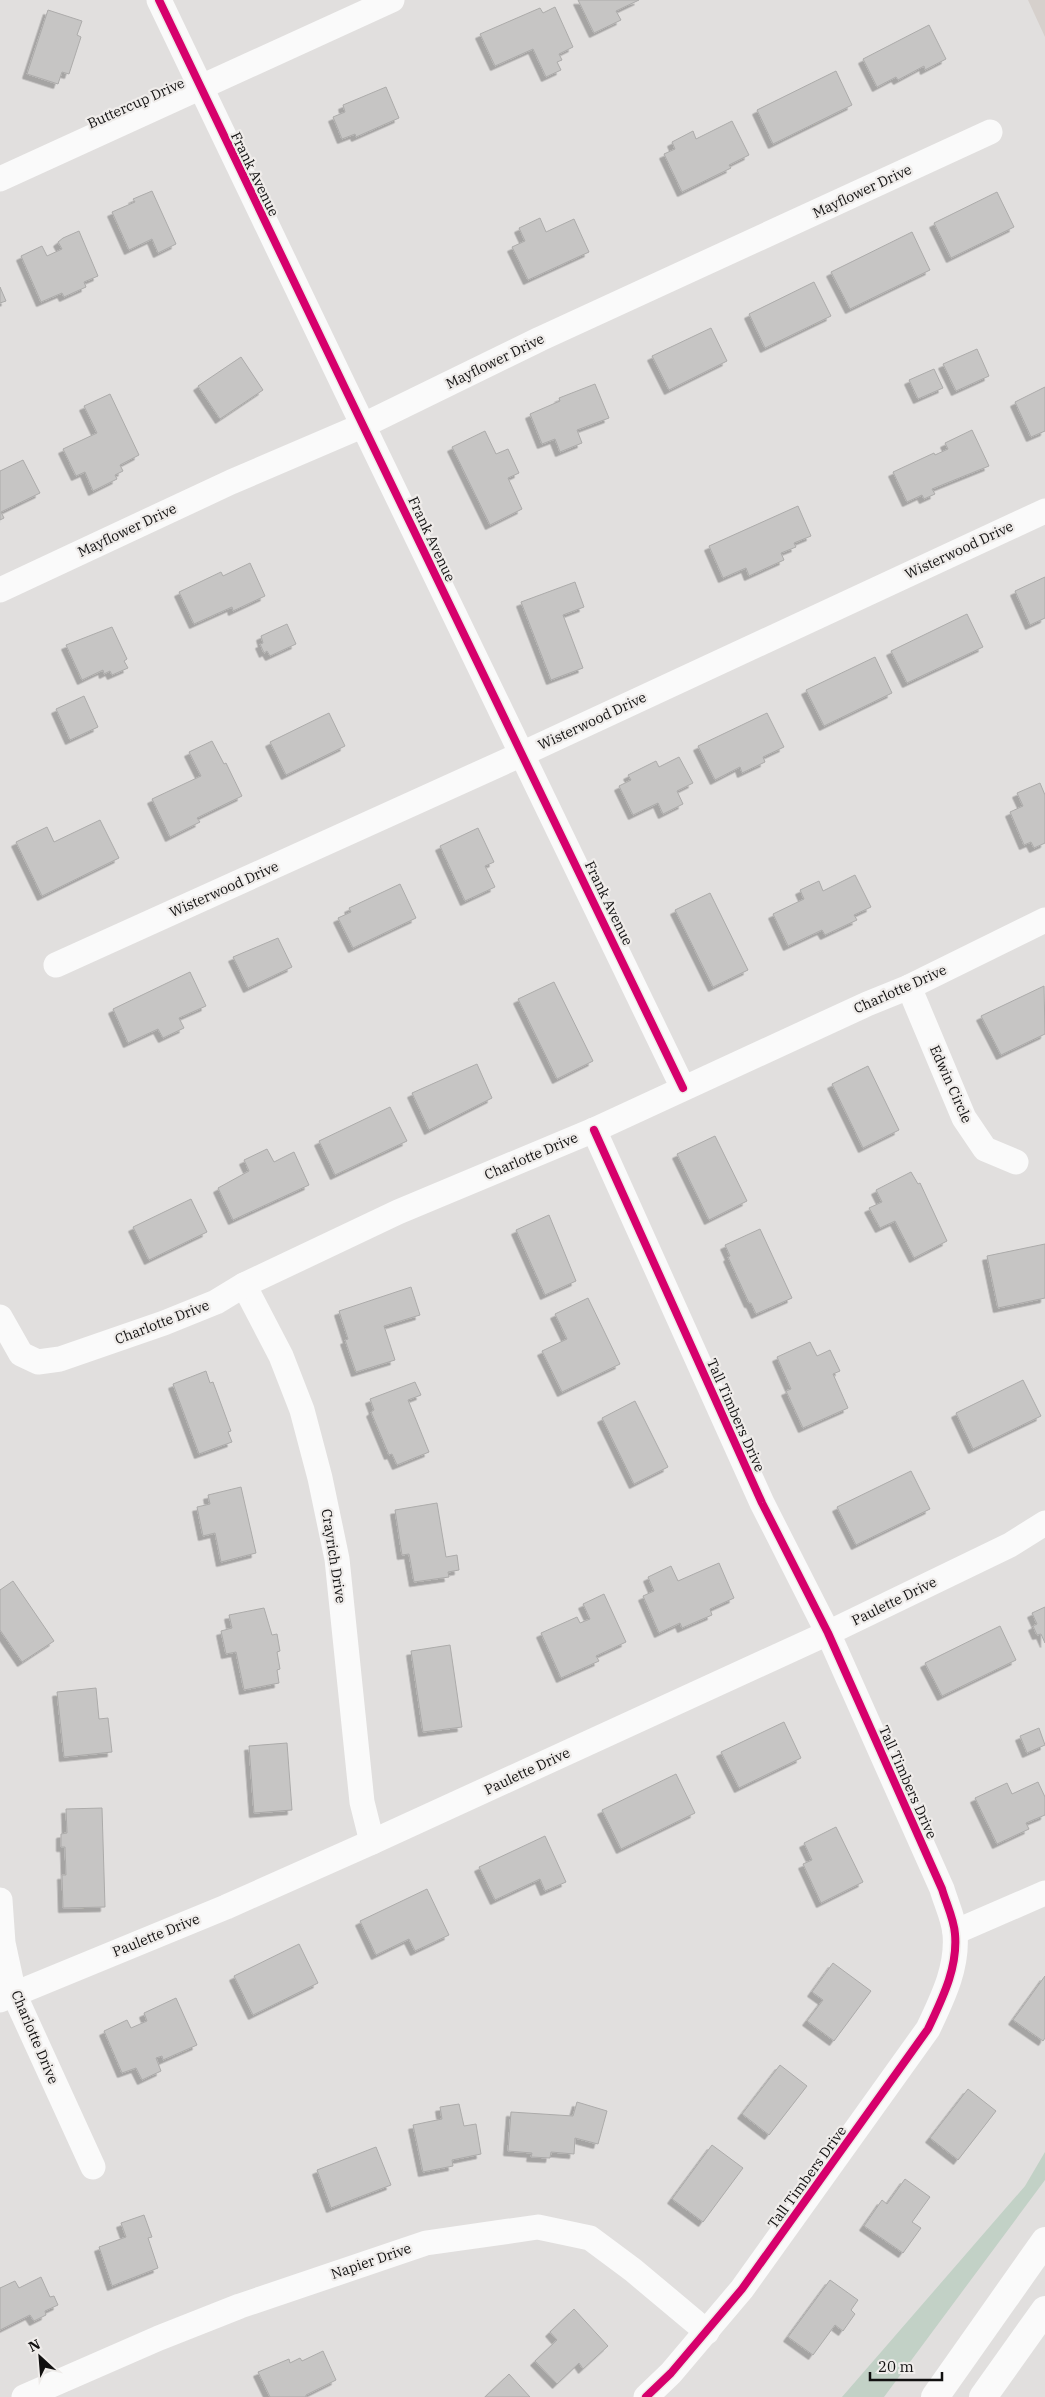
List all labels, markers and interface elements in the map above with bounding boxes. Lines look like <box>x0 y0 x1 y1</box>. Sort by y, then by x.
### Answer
street label: Buttercup Drive <box>85 74 187 132</box>
street label: Frank Avenue <box>227 129 283 219</box>
street label: Mayflower Drive <box>810 160 914 222</box>
street label: Mayflower Drive <box>443 329 547 393</box>
street label: Frank Avenue <box>404 494 460 584</box>
street label: Mayflower Drive <box>75 499 179 561</box>
street label: Wisterwood Drive <box>902 517 1016 583</box>
street label: Wisterwood Drive <box>535 688 649 754</box>
street label: Wisterwood Drive <box>167 857 281 921</box>
street label: Frank Avenue <box>581 858 637 948</box>
street label: Charlotte Drive <box>851 961 949 1017</box>
street label: Edwin Circle <box>926 1042 976 1126</box>
street label: Charlotte Drive <box>482 1128 580 1184</box>
street label: Charlotte Drive <box>112 1296 212 1348</box>
street label: Tall Timbers Drive <box>703 1355 769 1475</box>
street label: Crayrich Drive <box>318 1508 350 1604</box>
street label: Paulette Drive <box>849 1573 939 1629</box>
street label: Tall Timbers Drive <box>875 1722 941 1842</box>
street label: Paulette Drive <box>481 1743 573 1799</box>
street label: Paulette Drive <box>110 1909 202 1961</box>
street label: Charlotte Drive <box>7 1988 63 2086</box>
street label: Tall Timbers Drive <box>764 2122 850 2232</box>
street label: Napier Drive <box>328 2239 414 2283</box>
north arrow <box>15 2332 65 2382</box>
text: N <box>25 2335 43 2356</box>
scale bar <box>870 2350 942 2382</box>
text: 20 m <box>878 2357 914 2376</box>

